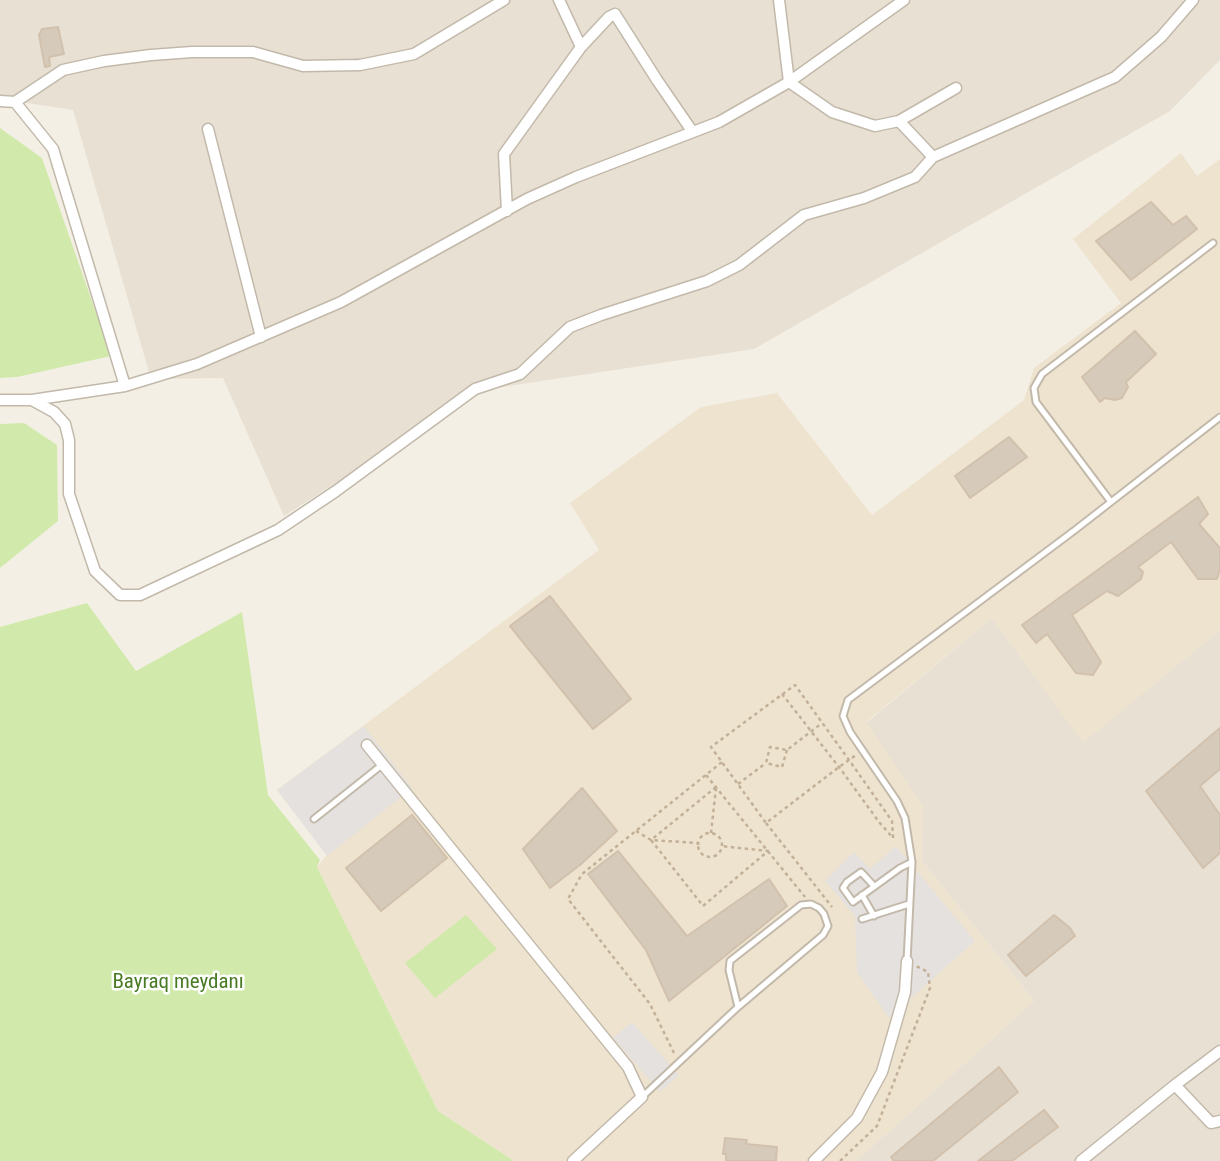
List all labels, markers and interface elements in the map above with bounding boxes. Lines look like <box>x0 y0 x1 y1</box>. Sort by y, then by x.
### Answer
park label: Bayraq meydanı <box>112 970 244 996</box>

